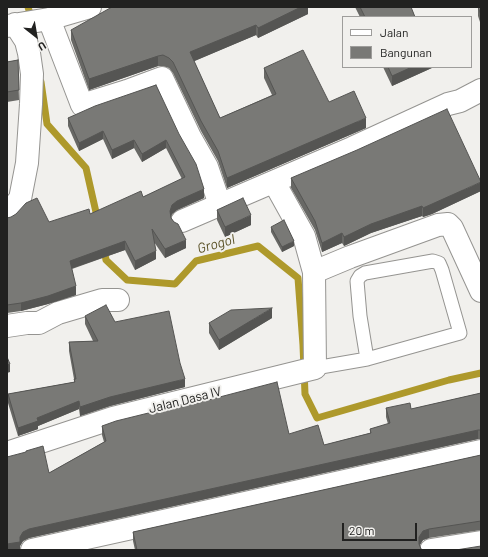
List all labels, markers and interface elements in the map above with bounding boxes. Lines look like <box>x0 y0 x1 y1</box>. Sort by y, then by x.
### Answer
north arrow <box>16 16 56 56</box>
legend <box>342 16 472 68</box>
text: Jalan <box>380 25 408 39</box>
text: U <box>36 39 49 54</box>
text: Bangunan <box>380 45 432 59</box>
water label: Grogol <box>195 231 237 257</box>
street label: Jalan Dasa IV <box>147 383 223 417</box>
scale bar <box>344 515 419 541</box>
text: 20 m <box>349 523 375 537</box>

